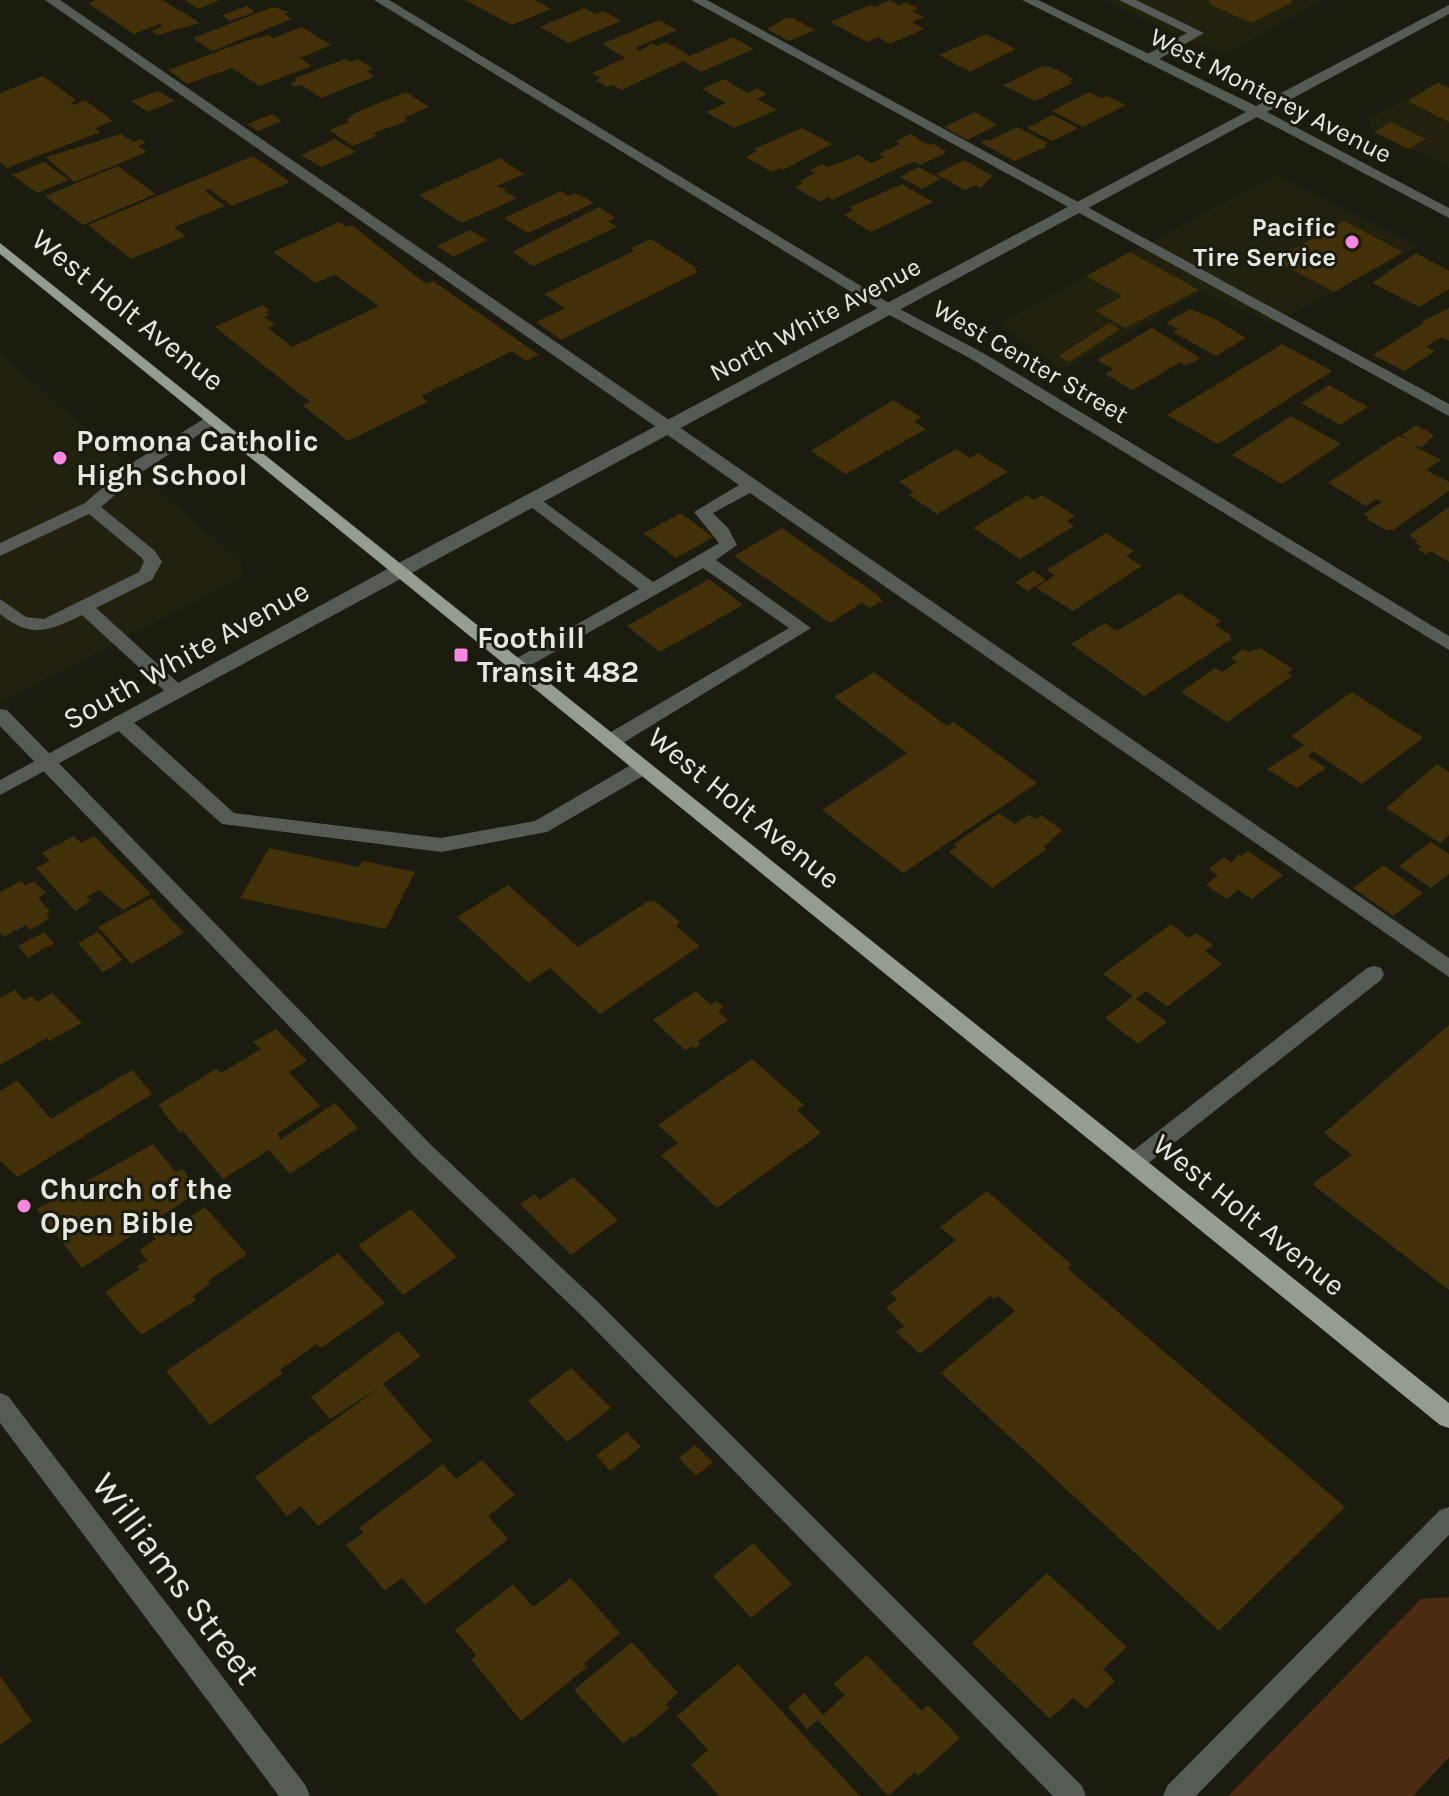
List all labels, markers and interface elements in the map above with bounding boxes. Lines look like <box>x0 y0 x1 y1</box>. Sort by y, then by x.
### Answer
street label: West Monterey Avenue <box>1145 21 1397 170</box>
place label: Pacific Tire Service <box>1193 212 1336 273</box>
street label: West Holt Avenue <box>24 221 232 399</box>
marker: Pacific Tire Service <box>1343 233 1361 251</box>
street label: North White Avenue <box>704 251 926 388</box>
street label: West Center Street <box>928 293 1134 430</box>
place label: Pomona Catholic High School <box>76 423 319 493</box>
marker: Pomona Catholic High School <box>51 449 69 467</box>
street label: South White Avenue <box>57 572 315 738</box>
place label: Foothill Transit 482 <box>477 620 639 690</box>
marker: Foothill Transit 482 <box>452 646 470 664</box>
street label: West Holt Avenue <box>640 719 848 897</box>
street label: West Holt Avenue <box>1145 1126 1353 1304</box>
place label: Church of the Open Bible <box>40 1171 232 1241</box>
marker: Church of the Open Bible <box>15 1197 33 1215</box>
street label: Williams Street <box>83 1465 269 1693</box>

